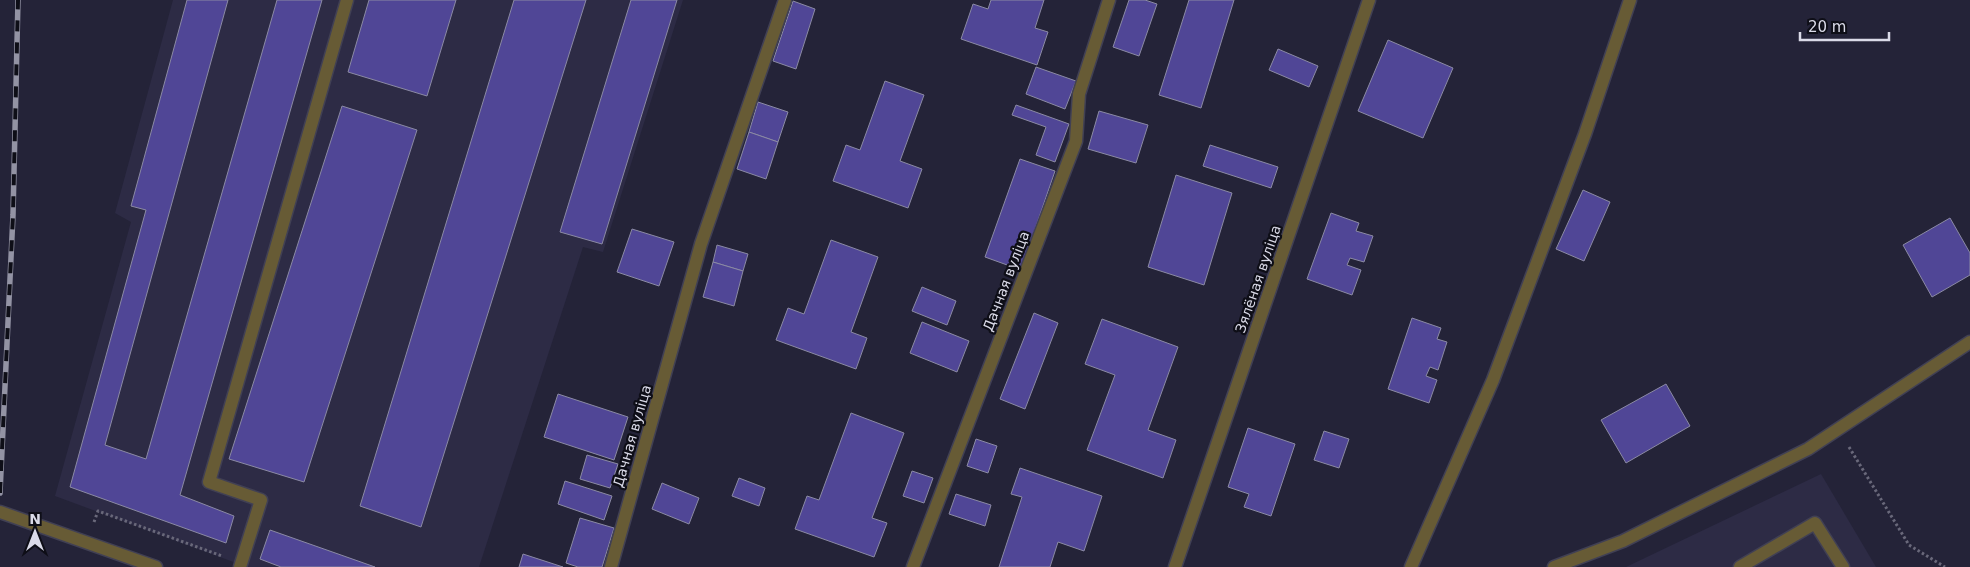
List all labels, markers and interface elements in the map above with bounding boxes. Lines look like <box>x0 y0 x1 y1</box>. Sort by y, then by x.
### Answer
scale bar <box>1800 10 1889 42</box>
text: 20 m <box>1808 18 1846 36</box>
street label: Зялёная вуліца <box>1232 223 1284 335</box>
street label: Дачная вуліца <box>980 229 1032 333</box>
street label: Дачная вуліца <box>610 383 654 489</box>
north arrow <box>10 507 60 557</box>
text: N <box>29 511 41 527</box>

